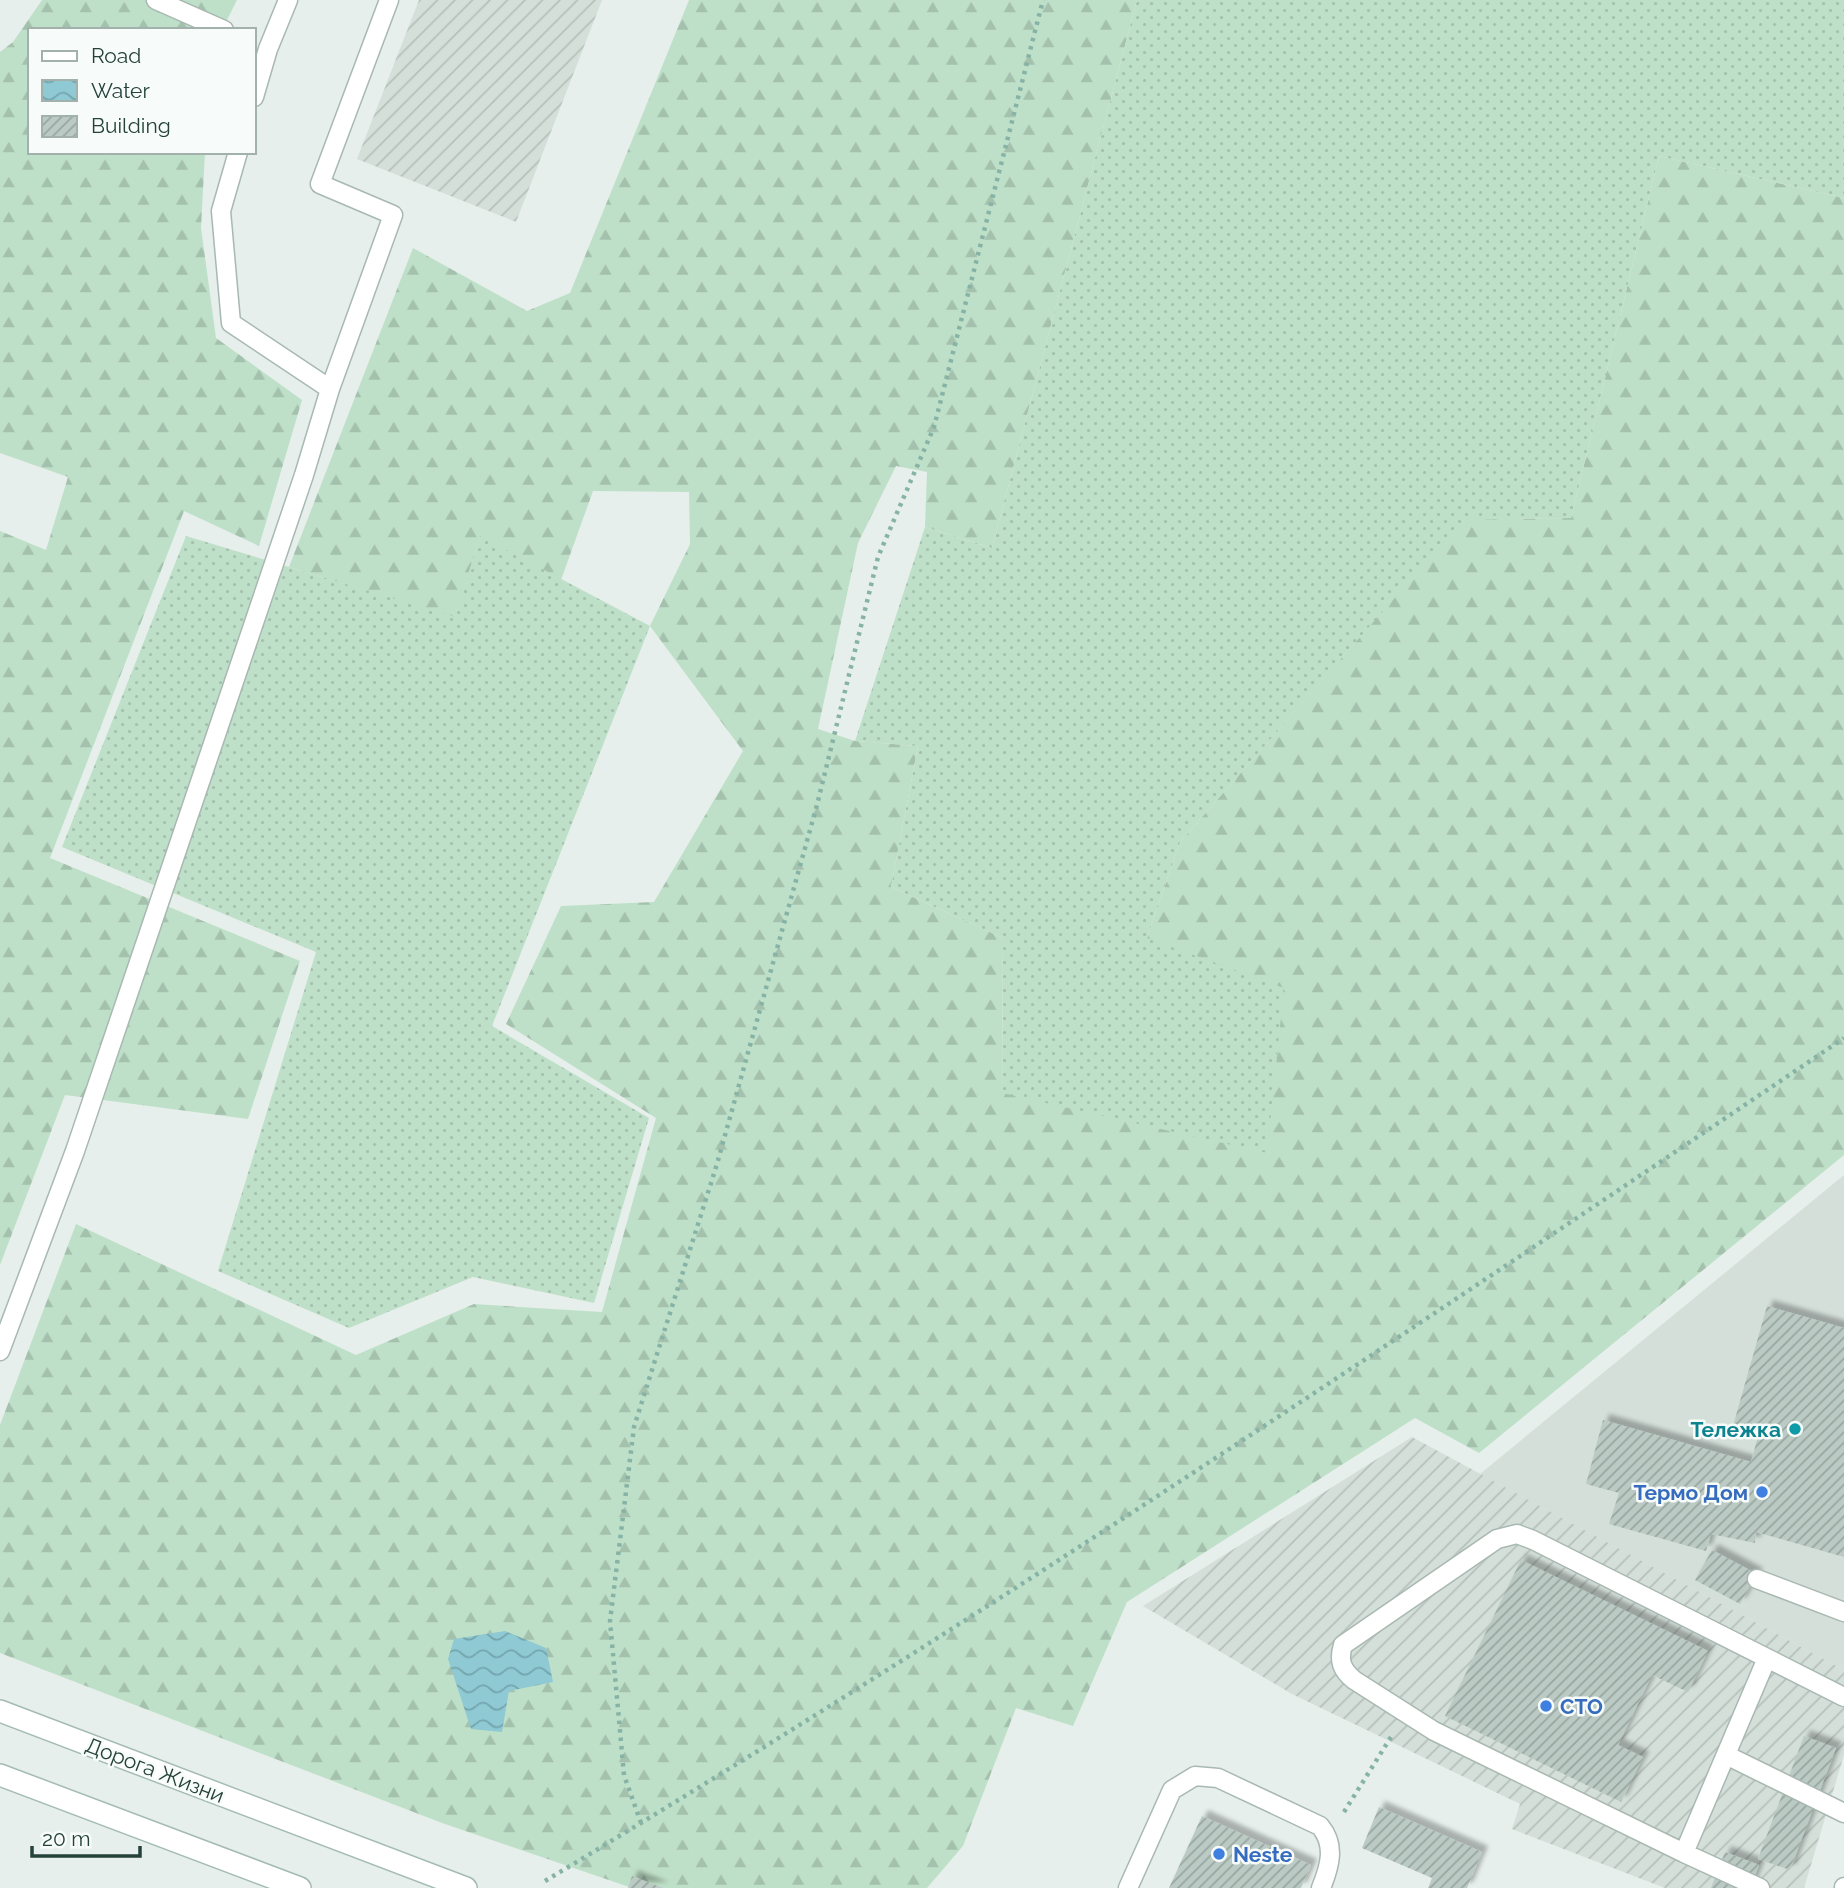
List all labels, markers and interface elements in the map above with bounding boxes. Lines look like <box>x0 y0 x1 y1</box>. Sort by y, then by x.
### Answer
legend <box>28 28 256 154</box>
text: Road <box>91 43 141 68</box>
text: Water <box>91 78 150 103</box>
text: Building <box>91 113 171 138</box>
place label: Тележка <box>1691 1417 1781 1442</box>
marker: Тележка <box>1787 1421 1803 1437</box>
place label: Термо Дом <box>1633 1480 1748 1505</box>
marker: Термо Дом <box>1754 1484 1770 1500</box>
place label: СТО <box>1560 1694 1603 1719</box>
marker: СТО <box>1538 1698 1554 1714</box>
street label: Дорога Жизни <box>82 1732 228 1808</box>
scale bar <box>32 1814 140 1858</box>
text: 20 m <box>42 1826 90 1851</box>
place label: Neste <box>1233 1842 1293 1867</box>
marker: Neste <box>1211 1846 1227 1862</box>

